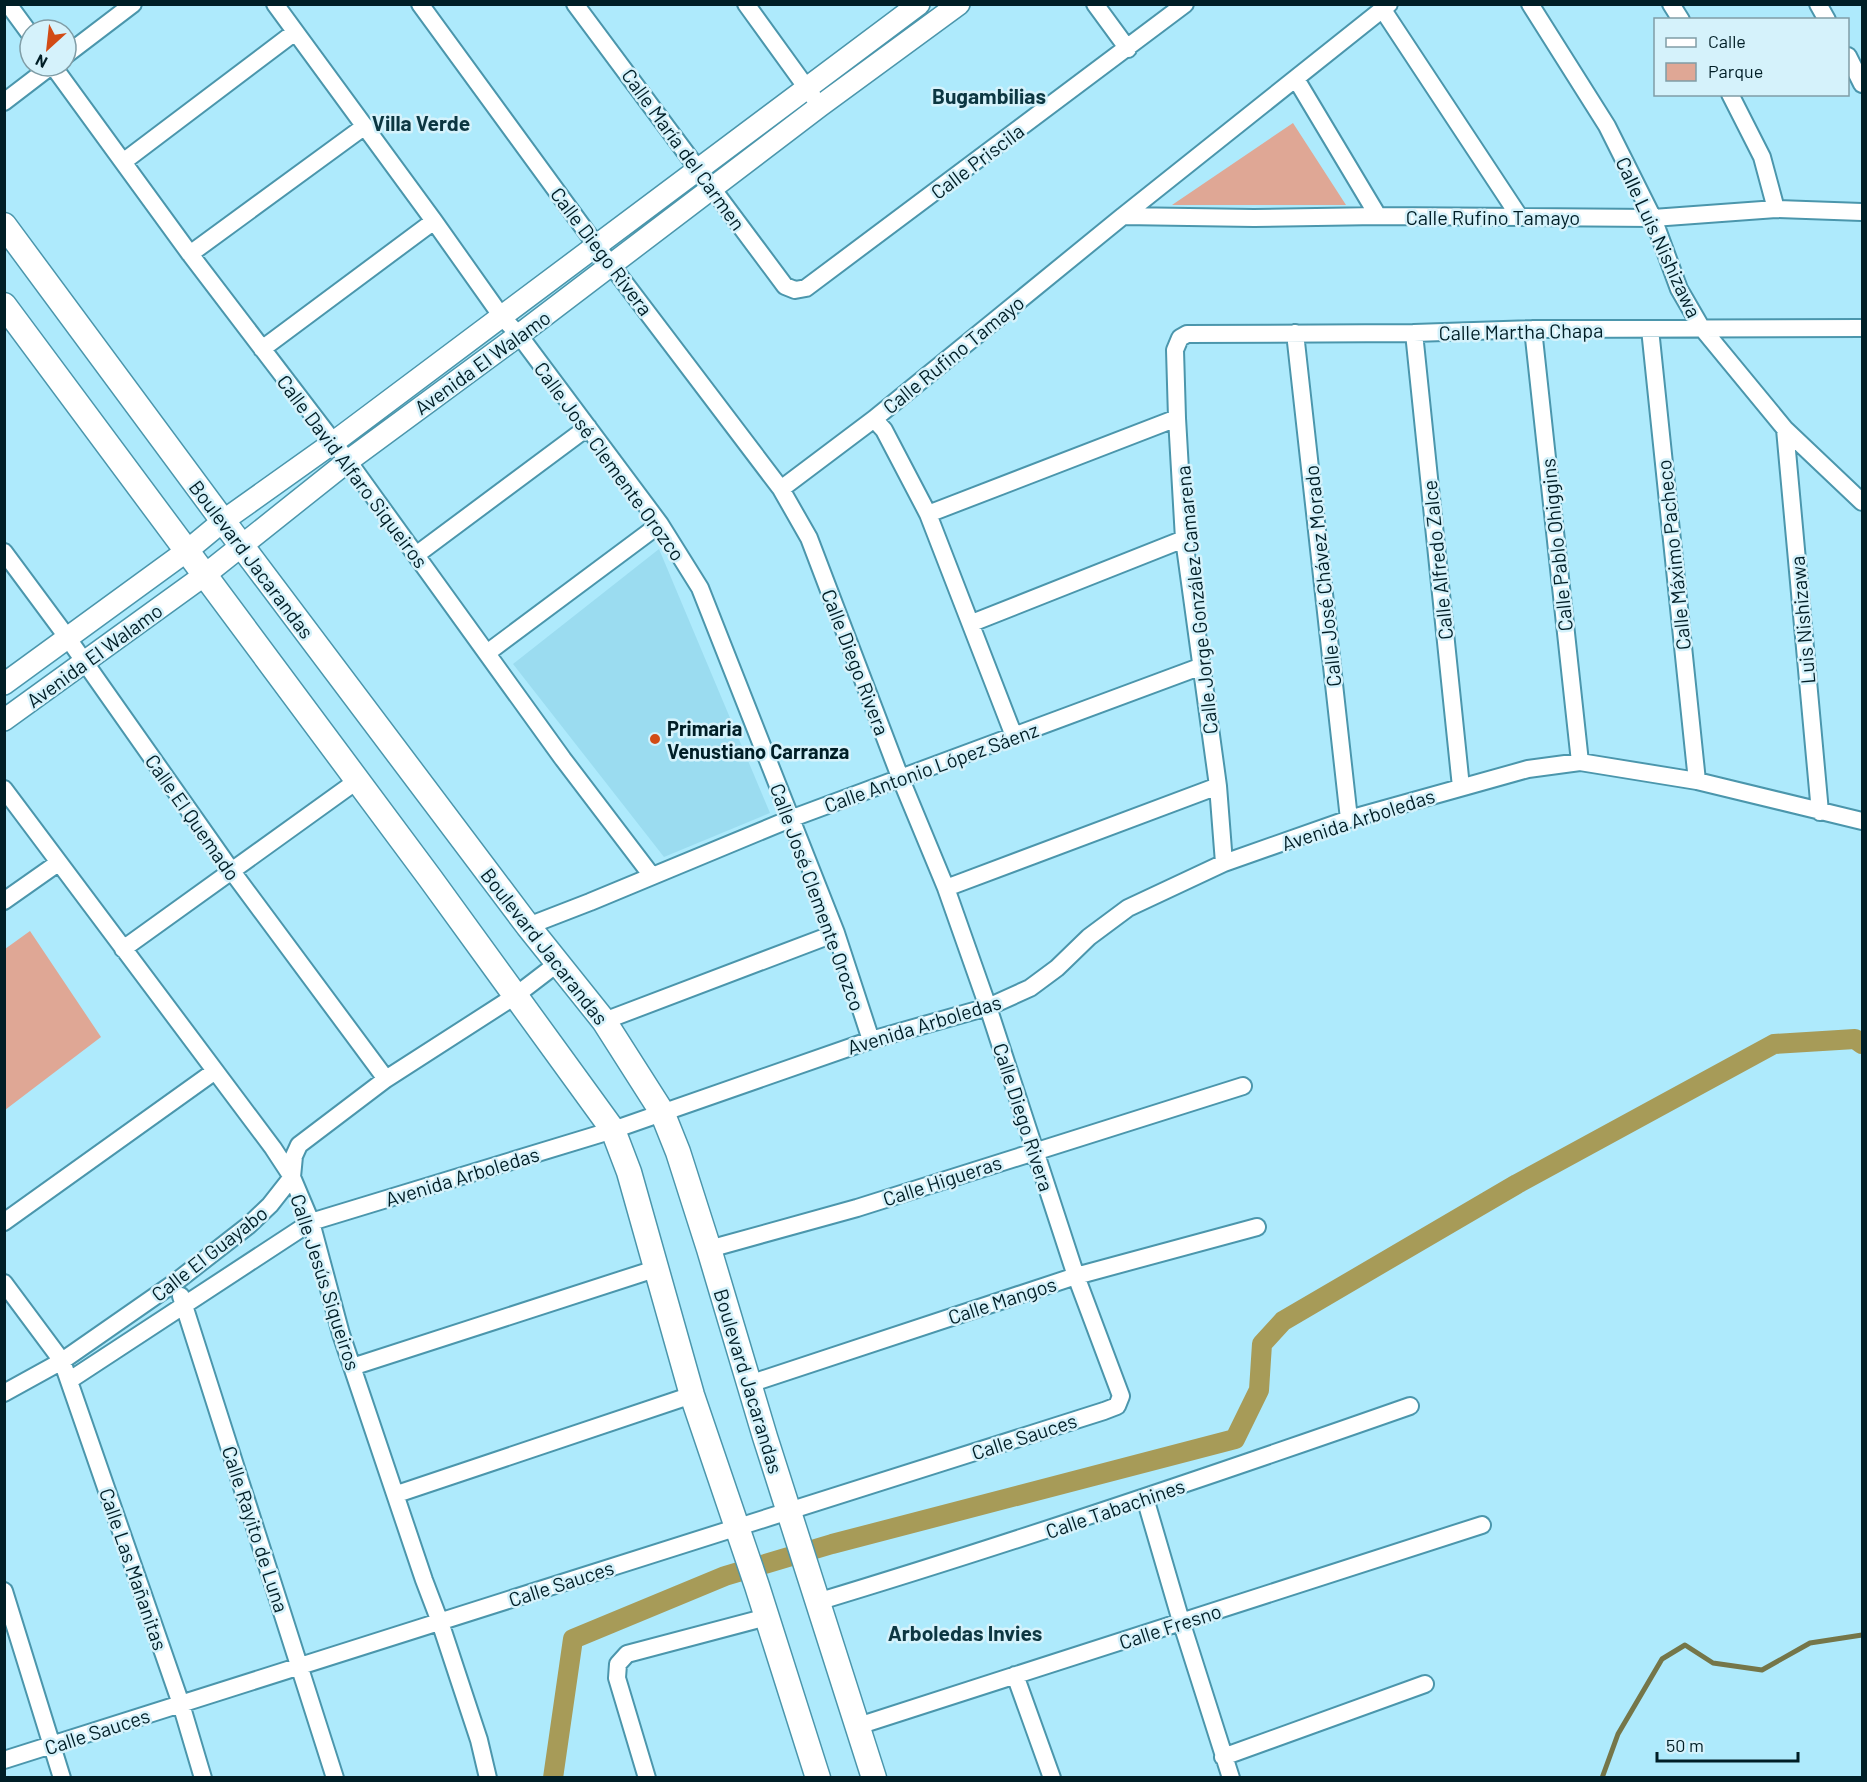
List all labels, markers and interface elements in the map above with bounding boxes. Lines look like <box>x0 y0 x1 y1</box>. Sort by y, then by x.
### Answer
north arrow <box>18 18 78 78</box>
legend <box>1654 18 1849 96</box>
text: Calle <box>1708 30 1746 52</box>
text: N <box>32 51 50 73</box>
text: Parque <box>1708 60 1763 82</box>
street label: Calle María del Carmen <box>617 64 751 234</box>
district label: Bugambilias <box>932 83 1046 108</box>
district label: Villa Verde <box>372 110 470 135</box>
street label: Calle Priscila <box>926 118 1028 204</box>
street label: Calle Luis Nishizawa <box>1611 153 1707 321</box>
street label: Calle Diego Rivera <box>546 182 658 320</box>
street label: Calle Rufino Tamayo <box>1406 205 1580 229</box>
street label: Calle Rufino Tamayo <box>878 290 1028 418</box>
street label: Avenida El Walamo <box>409 305 555 419</box>
street label: Calle Martha Chapa <box>1438 318 1604 344</box>
street label: Calle José Clemente Orozco <box>530 357 690 565</box>
street label: Calle David Alfaro Siqueiros <box>272 370 434 572</box>
street label: Calle Pablo Ohiggins <box>1535 457 1577 633</box>
street label: Calle Máximo Pacheco <box>1651 459 1695 651</box>
street label: Calle José Chávez Morado <box>1298 464 1346 688</box>
street label: Calle Jorge González Camarena <box>1170 465 1222 735</box>
street label: Boulevard Jacarandas <box>185 475 319 643</box>
street label: Calle Alfredo Zalce <box>1417 479 1457 641</box>
street label: Luis Nishizawa <box>1784 555 1820 685</box>
street label: Calle Diego Rivera <box>817 586 895 738</box>
street label: Avenida El Walamo <box>21 598 167 712</box>
place label: Primaria Venustiano Carranza <box>667 716 849 763</box>
street label: Calle Antonio López Sáenz <box>821 717 1041 817</box>
marker: Primaria Venustiano Carranza <box>648 732 662 746</box>
street label: Calle El Quemado <box>141 749 245 885</box>
street label: Calle José Clemente Orozco <box>766 780 870 1014</box>
street label: Avenida Arboledas <box>1278 783 1438 855</box>
street label: Boulevard Jacarandas <box>476 863 614 1029</box>
street label: Avenida Arboledas <box>844 989 1004 1059</box>
street label: Calle Diego Rivera <box>989 1040 1059 1194</box>
street label: Avenida Arboledas <box>382 1141 542 1211</box>
street label: Calle Higueras <box>880 1150 1004 1210</box>
street label: Calle Jesús Siqueiros <box>286 1191 366 1373</box>
street label: Calle El Guayabo <box>146 1200 272 1306</box>
street label: Calle Mangos <box>945 1271 1059 1329</box>
street label: Boulevard Jacarandas <box>709 1286 789 1476</box>
street label: Calle Sauces <box>968 1408 1080 1464</box>
street label: Calle Rayito de Luna <box>218 1443 294 1615</box>
street label: Calle Tabachines <box>1042 1473 1188 1543</box>
street label: Calle Las Mañanitas <box>95 1485 173 1653</box>
street label: Calle Sauces <box>505 1555 617 1611</box>
street label: Calle Fresno <box>1116 1598 1224 1654</box>
district label: Arboledas Invies <box>888 1620 1042 1645</box>
street label: Calle Sauces <box>41 1703 153 1759</box>
scale bar <box>1657 1725 1798 1763</box>
text: 50 m <box>1666 1734 1704 1756</box>

